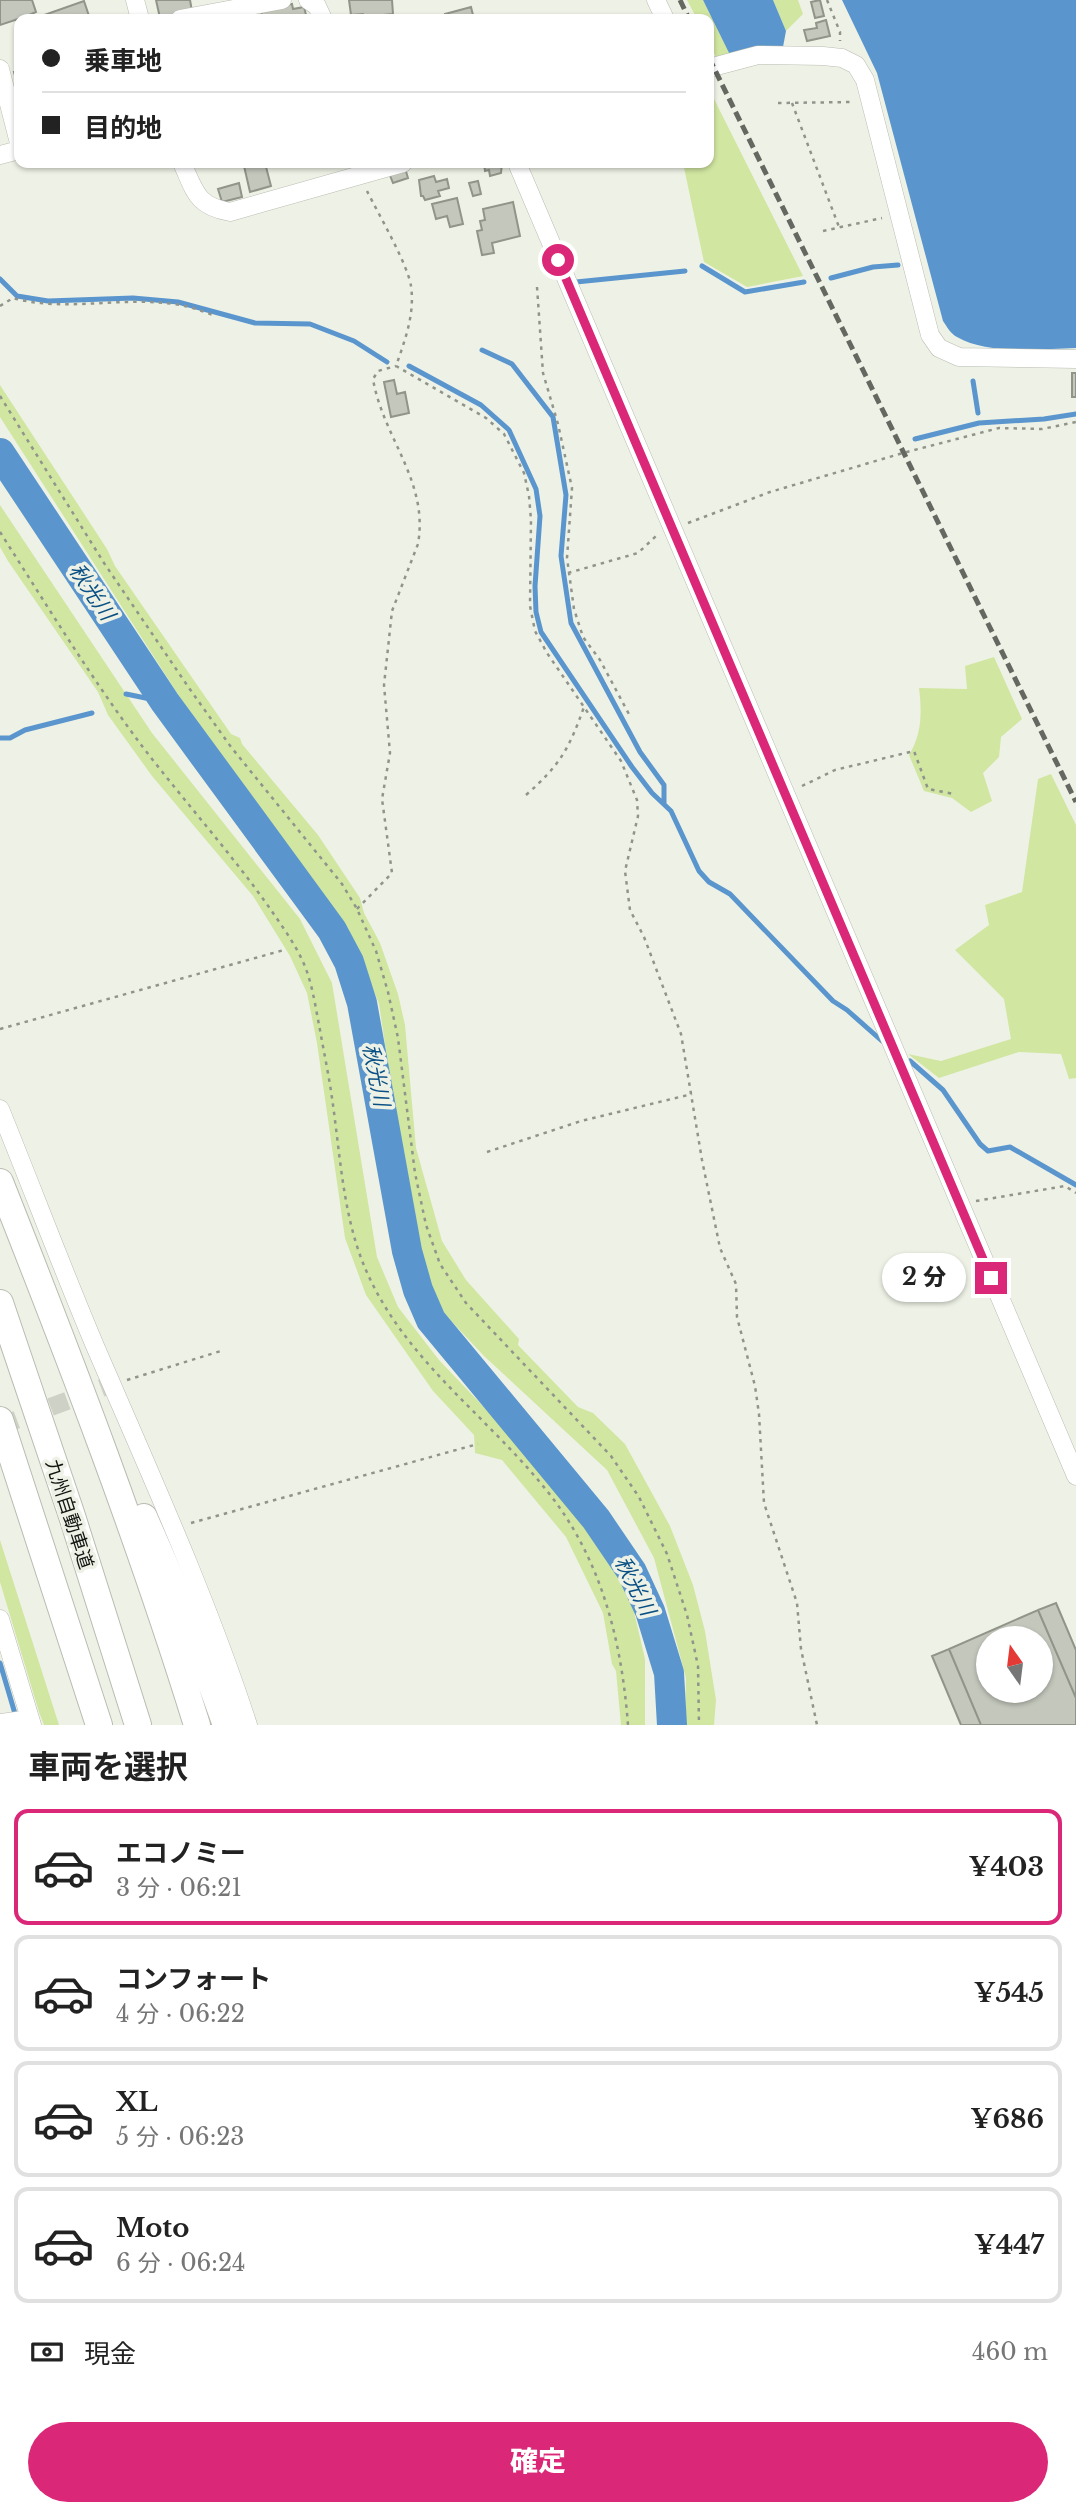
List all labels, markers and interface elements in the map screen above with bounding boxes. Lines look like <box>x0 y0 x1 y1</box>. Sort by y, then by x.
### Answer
text: 乗車地 <box>84 45 162 77</box>
text: 目的地 <box>84 112 162 144</box>
route start <box>542 244 574 276</box>
water label: 秋光川 <box>64 559 122 627</box>
water label: 秋光川 <box>357 1042 395 1110</box>
callout: 2 分 <box>883 1254 967 1302</box>
route end <box>975 1262 1007 1294</box>
text: 2 分 <box>902 1263 946 1291</box>
street label: 九州自動車道 <box>41 1456 98 1572</box>
water label: 秋光川 <box>609 1552 662 1622</box>
north arrow <box>976 1626 1054 1703</box>
map controls <box>976 1626 1053 1703</box>
text: 車両を選択 <box>28 1747 188 1787</box>
icon: car <box>32 1836 95 1899</box>
text: エコノミー <box>116 1837 246 1869</box>
text: ¥403 <box>968 1851 1044 1883</box>
text: 3 分 · 06:21 <box>116 1874 242 1902</box>
icon: car <box>32 1962 95 2025</box>
text: コンフォート <box>116 1963 271 1995</box>
text: ¥545 <box>974 1977 1044 2009</box>
text: 4 分 · 06:22 <box>116 2000 245 2028</box>
text: XL <box>116 2086 158 2118</box>
icon: car <box>32 2088 95 2151</box>
text: ¥686 <box>970 2103 1044 2135</box>
text: 5 分 · 06:23 <box>116 2123 245 2151</box>
text: Moto <box>116 2212 189 2244</box>
icon: car <box>32 2214 95 2277</box>
text: ¥447 <box>974 2229 1044 2261</box>
text: 6 分 · 06:24 <box>116 2249 246 2277</box>
icon: cash <box>28 2333 66 2371</box>
text: 現金 <box>84 2338 136 2370</box>
text: 460 m <box>972 2338 1048 2366</box>
button: 確定 <box>28 2422 1048 2502</box>

